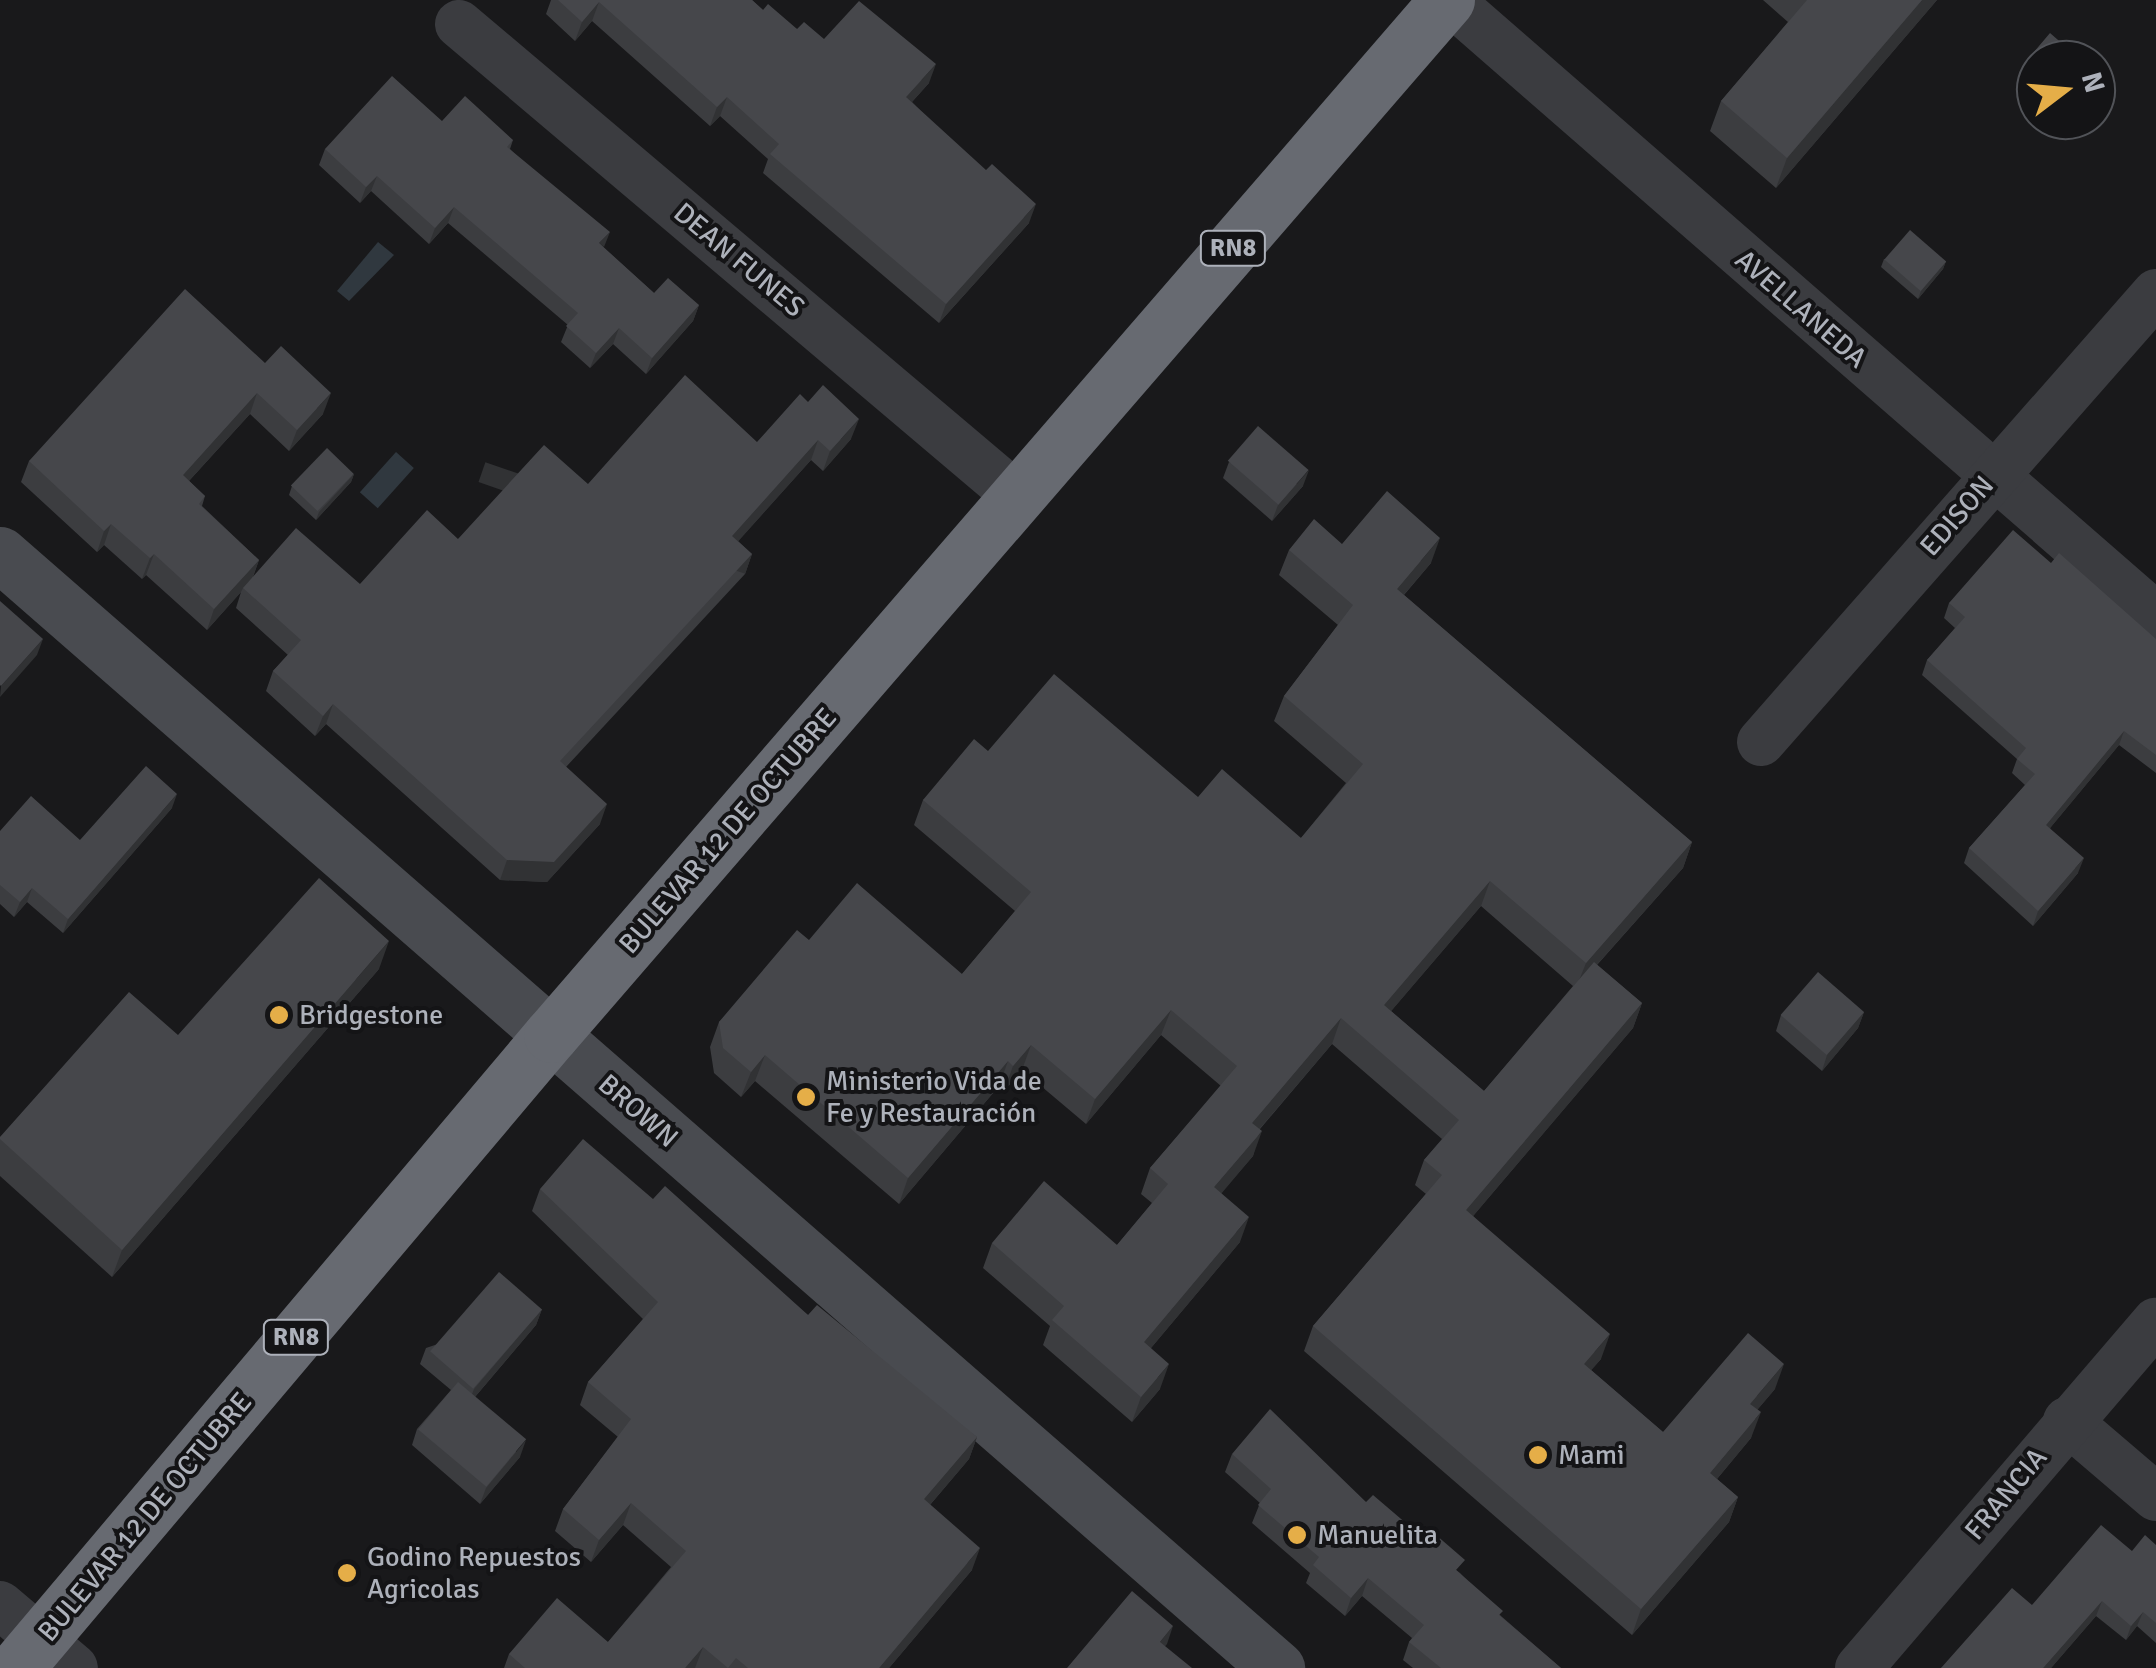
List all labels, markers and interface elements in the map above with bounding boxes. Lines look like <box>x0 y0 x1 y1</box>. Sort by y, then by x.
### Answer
north arrow <box>2016 40 2116 140</box>
text: N <box>2074 68 2112 96</box>
street label: DEAN FUNES <box>667 196 811 324</box>
road number: RN8 <box>1198 228 1268 268</box>
street label: AVELLANEDA <box>1728 243 1874 375</box>
street label: EDISON <box>1913 469 2001 563</box>
street label: BULEVAR 12 DE OCTUBRE <box>612 701 844 961</box>
place label: Bridgestone <box>299 998 443 1032</box>
marker: Bridgestone <box>268 1004 290 1026</box>
place label: Ministerio Vida de Fe y Restauración <box>826 1064 1042 1130</box>
street label: BROWN <box>591 1067 685 1155</box>
marker: Ministerio Vida de Fe y Restauración <box>795 1086 817 1108</box>
road number: RN8 <box>261 1317 331 1357</box>
street label: BULEVAR 12 DE OCTUBRE <box>31 1386 259 1648</box>
place label: Mami <box>1558 1438 1625 1472</box>
street label: FRANCIA <box>1958 1441 2054 1547</box>
marker: Mami <box>1527 1444 1549 1466</box>
place label: Manuelita <box>1317 1518 1438 1552</box>
marker: Manuelita <box>1286 1524 1308 1546</box>
place label: Godino Repuestos Agricolas <box>367 1540 581 1606</box>
marker: Godino Repuestos Agricolas <box>336 1562 358 1584</box>

